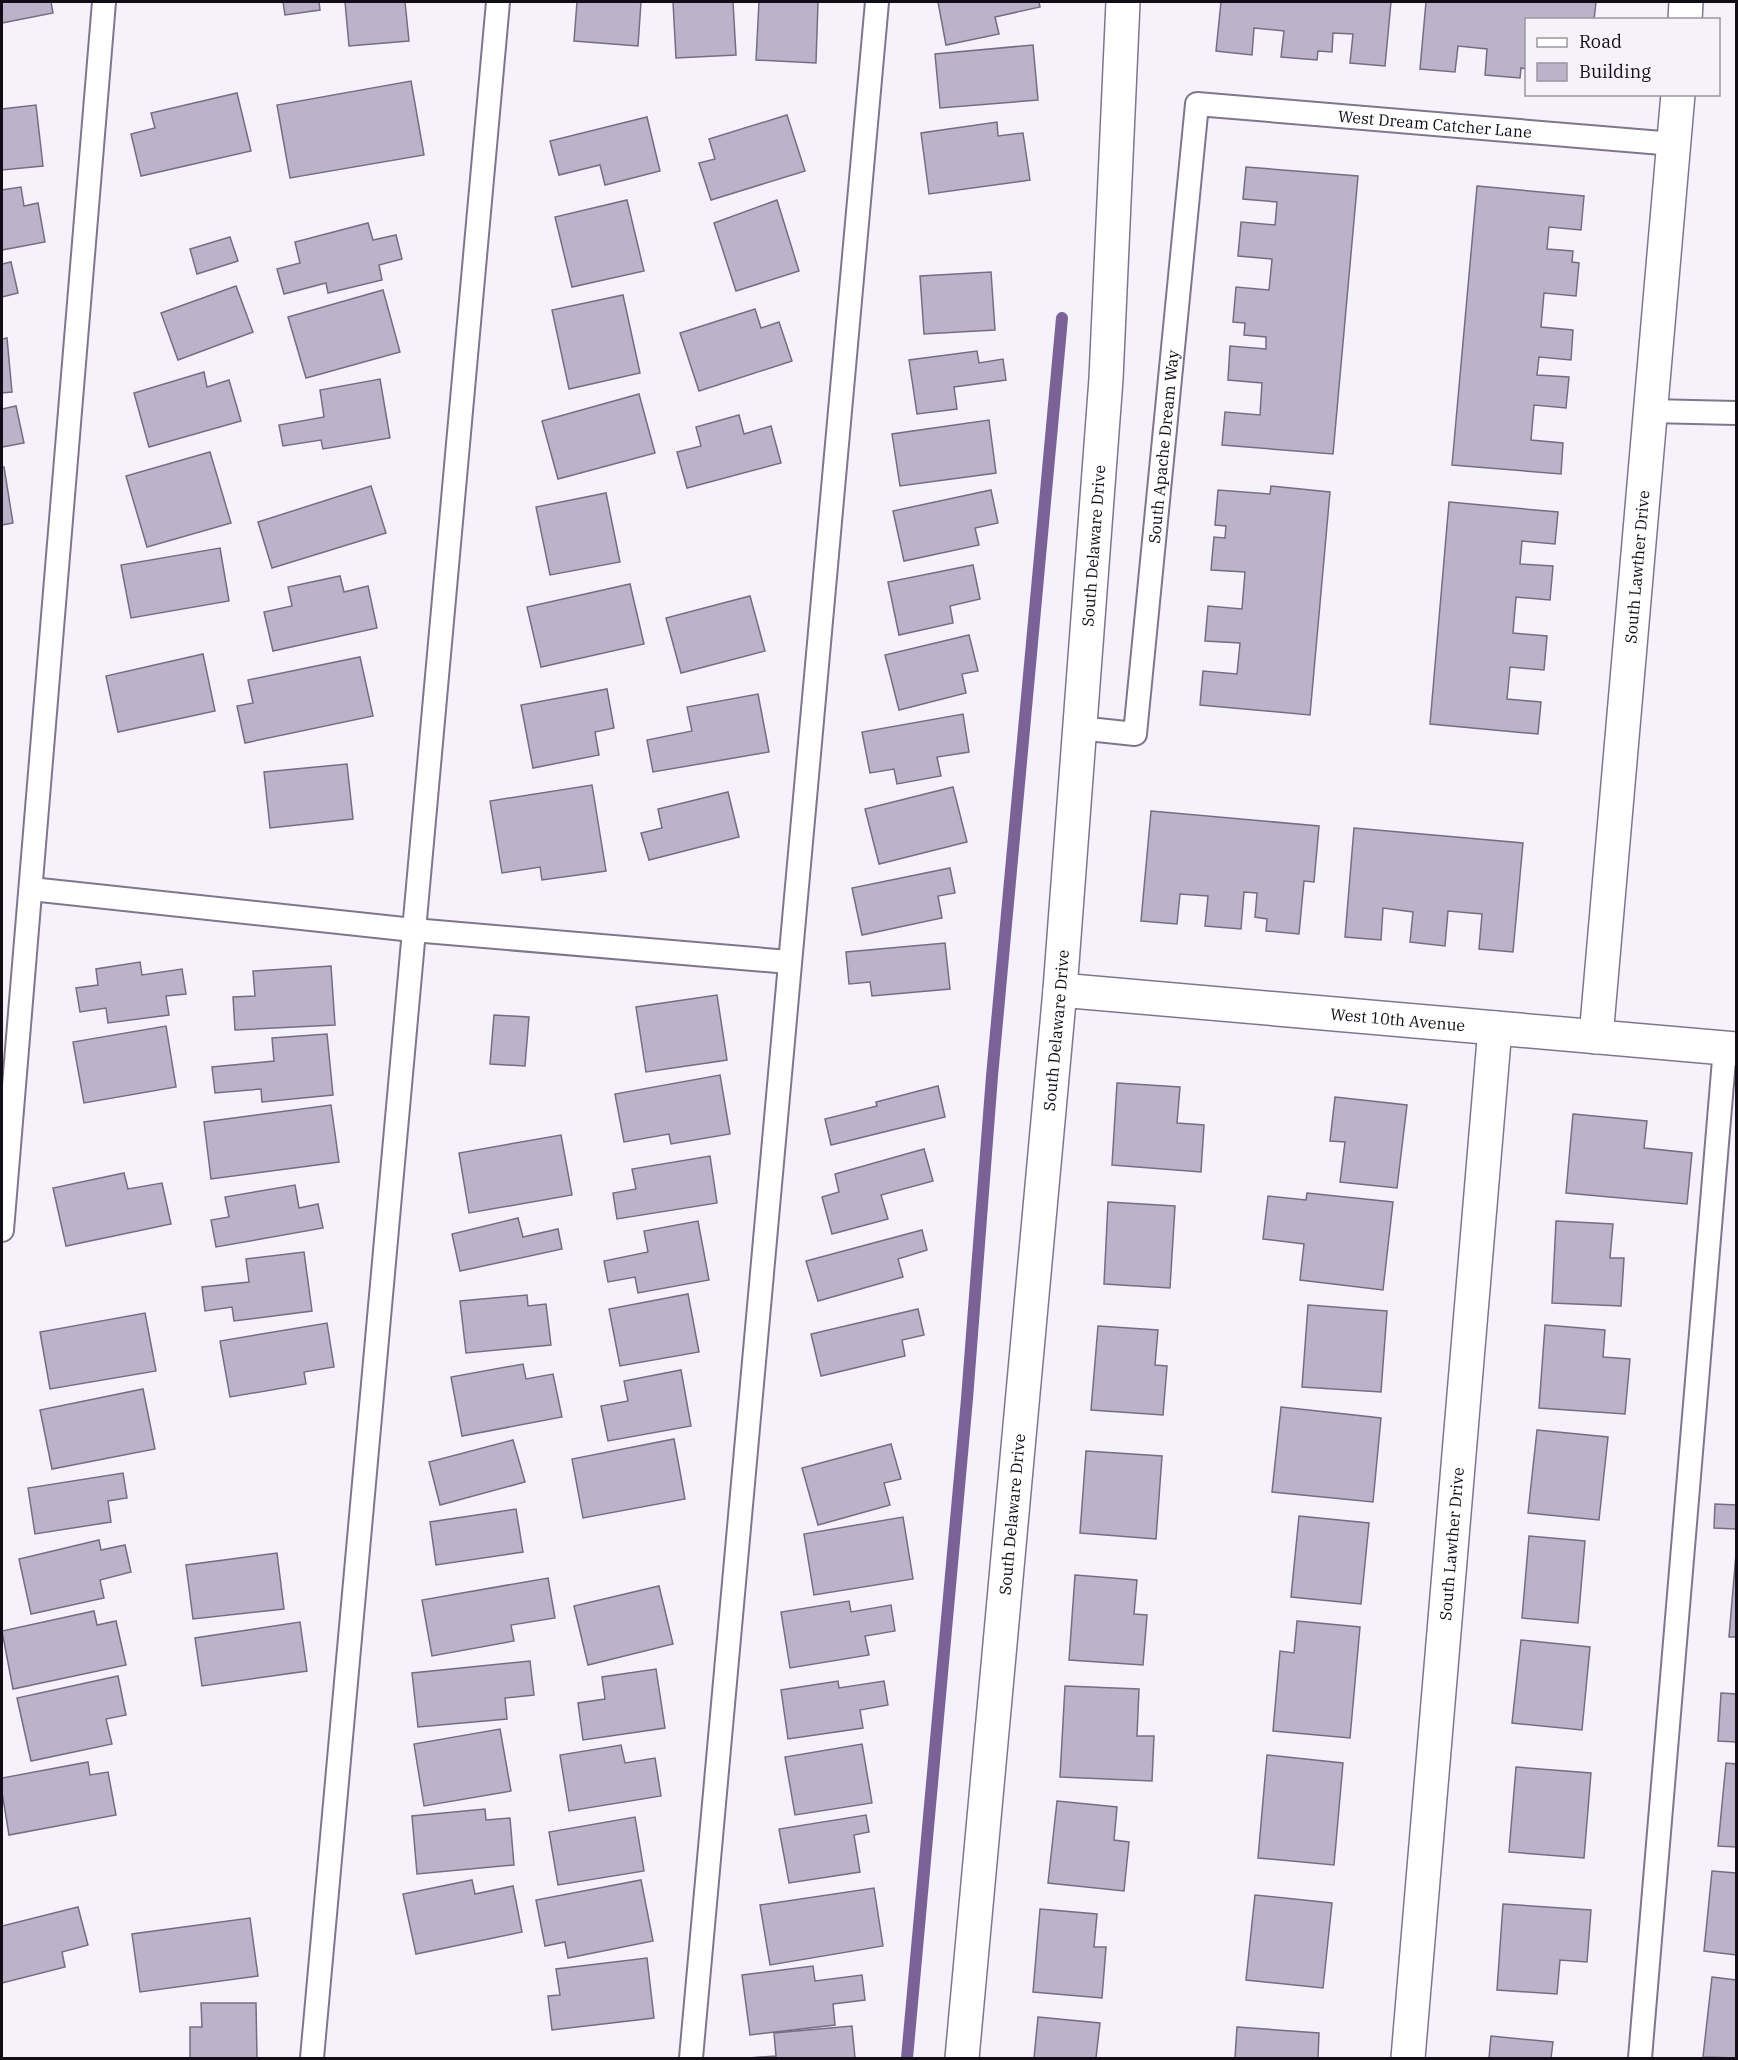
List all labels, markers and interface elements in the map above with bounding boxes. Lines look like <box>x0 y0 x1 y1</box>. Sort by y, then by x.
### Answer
legend <box>1525 18 1720 96</box>
text: Road <box>1579 30 1622 53</box>
text: Building <box>1579 60 1651 83</box>
street label: West Dream Catcher Lane <box>1337 106 1533 142</box>
street label: South Apache Dream Way <box>1144 349 1183 544</box>
street label: South Delaware Drive <box>1077 464 1109 627</box>
street label: South Lawther Drive <box>1620 489 1654 644</box>
street label: South Delaware Drive <box>1039 949 1073 1112</box>
street label: West 10th Avenue <box>1329 1004 1466 1035</box>
street label: South Delaware Drive <box>995 1433 1029 1596</box>
street label: South Lawther Drive <box>1435 1466 1468 1621</box>

